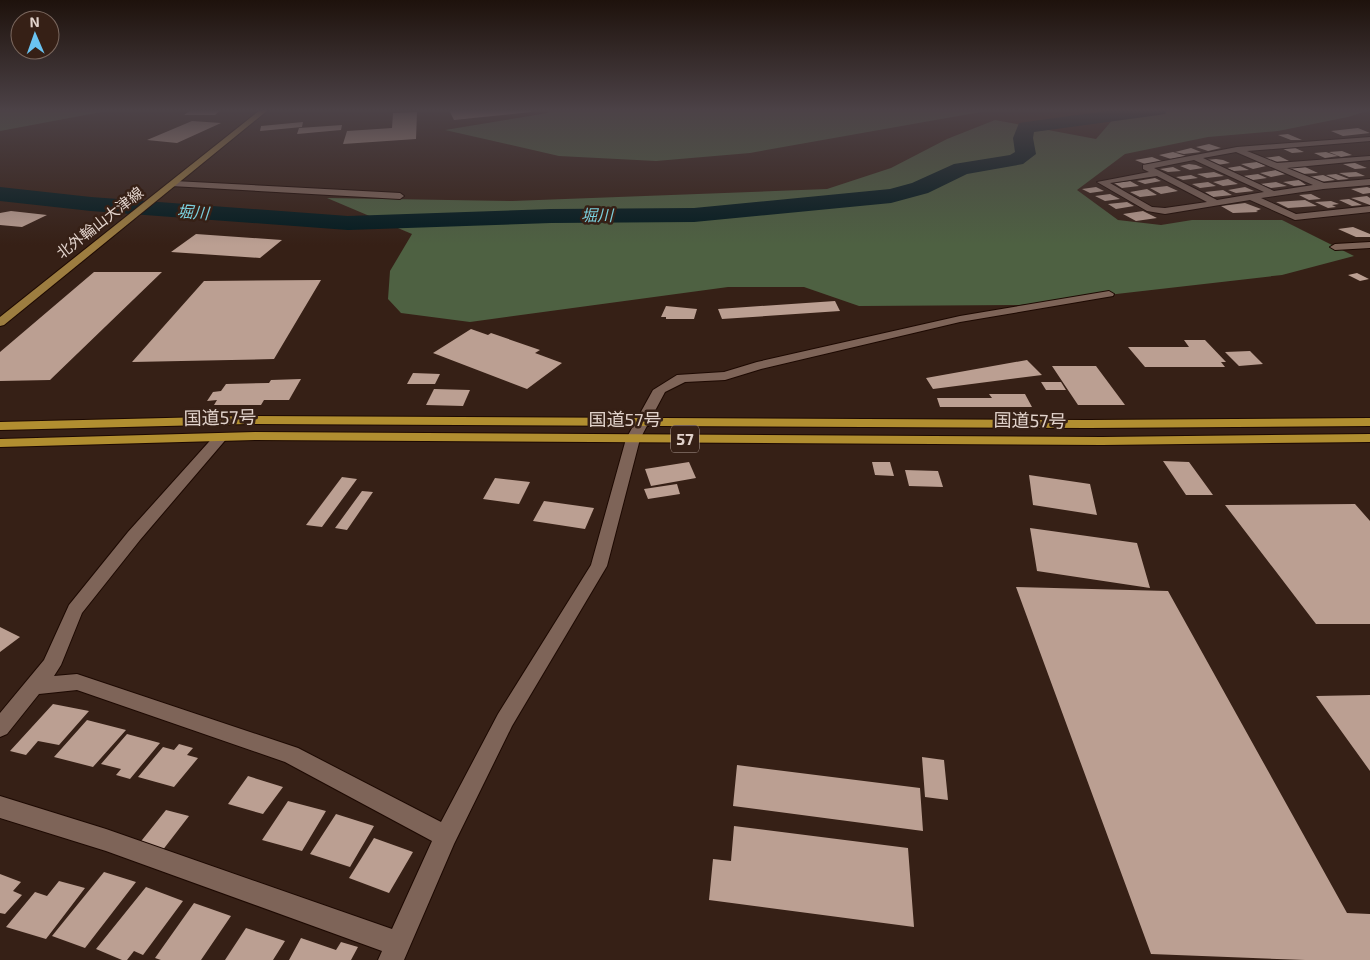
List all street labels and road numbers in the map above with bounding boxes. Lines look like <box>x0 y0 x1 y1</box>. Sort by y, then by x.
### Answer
street label: 北外輪山大津線 <box>52 183 146 262</box>
street label: 国道57号 <box>183 405 257 429</box>
street label: 国道57号 <box>589 408 661 430</box>
street label: 国道57号 <box>993 408 1067 432</box>
road number: 57 <box>671 426 699 452</box>

